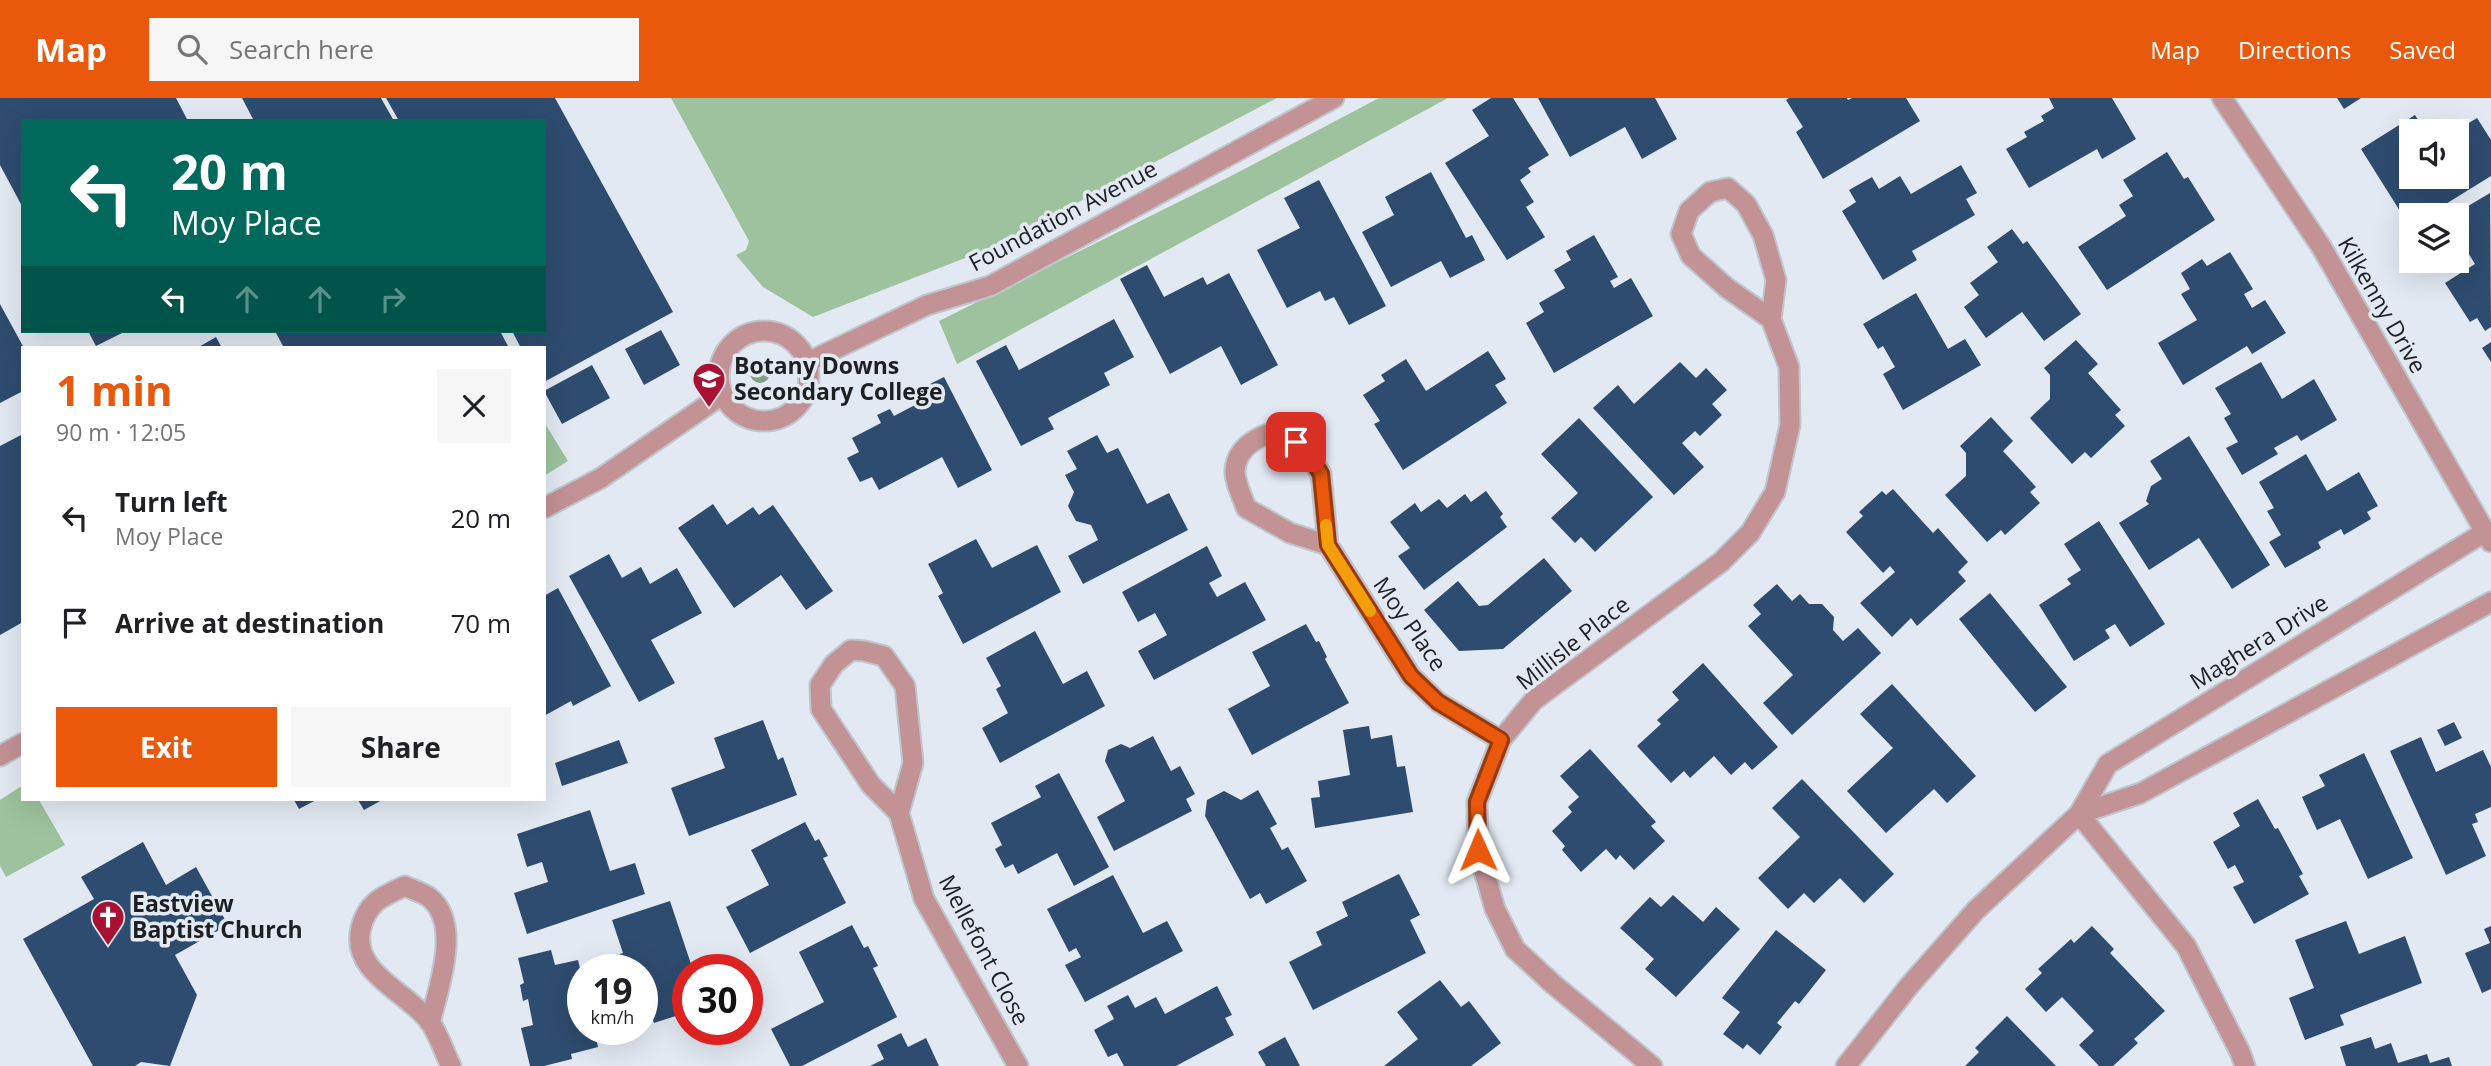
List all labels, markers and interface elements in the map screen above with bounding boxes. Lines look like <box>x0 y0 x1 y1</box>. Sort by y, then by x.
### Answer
search box <box>149 18 639 81</box>
text: Map <box>35 27 107 72</box>
icon: search <box>173 30 211 68</box>
text: Search here <box>229 31 374 67</box>
text: Map <box>2150 33 2200 66</box>
text: Directions <box>2238 33 2351 66</box>
text: Saved <box>2389 33 2456 66</box>
map controls <box>2399 119 2469 273</box>
button: sound <box>2399 119 2469 189</box>
text: 20 m <box>171 138 288 204</box>
icon: left <box>56 147 147 238</box>
street label: Foundation Avenue <box>963 152 1162 278</box>
text: Moy Place <box>171 201 322 244</box>
button: layers <box>2399 203 2469 273</box>
street label: Kilkenny Drive <box>2331 230 2435 379</box>
icon: left <box>155 280 193 318</box>
icon: ahead <box>228 280 266 318</box>
icon: ahead <box>301 280 339 318</box>
icon: right <box>374 280 412 318</box>
place label: Botany Downs Secondary College <box>734 349 943 407</box>
school or university icon: Botany Downs Secondary College <box>690 360 728 409</box>
text: 1 min <box>56 361 173 418</box>
button: close <box>437 369 511 443</box>
pin <box>1266 412 1326 472</box>
text: 90 m · 12:05 <box>56 416 186 448</box>
icon: arrive <box>1277 423 1315 461</box>
text: Turn left <box>115 484 227 520</box>
icon: left <box>56 499 94 537</box>
text: 20 m <box>450 500 511 536</box>
text: Moy Place <box>115 520 223 552</box>
street label: Moy Place <box>1367 570 1455 677</box>
street label: Maghera Drive <box>2183 586 2334 696</box>
street label: Millisle Place <box>1509 588 1636 697</box>
icon: arrive <box>56 604 94 642</box>
text: Arrive at destination <box>115 605 384 641</box>
text: 70 m <box>450 605 511 641</box>
button: Exit <box>56 707 277 787</box>
button: Share <box>291 707 511 787</box>
position arrow <box>1441 813 1515 887</box>
street label: Mellefont Close <box>932 869 1038 1030</box>
place label: Eastview Baptist Church <box>132 887 303 945</box>
church icon: Eastview Baptist Church <box>89 898 127 947</box>
speed limit sign: 30 <box>672 954 763 1045</box>
text: 19 <box>592 967 633 1014</box>
text: km/h <box>591 1005 634 1029</box>

